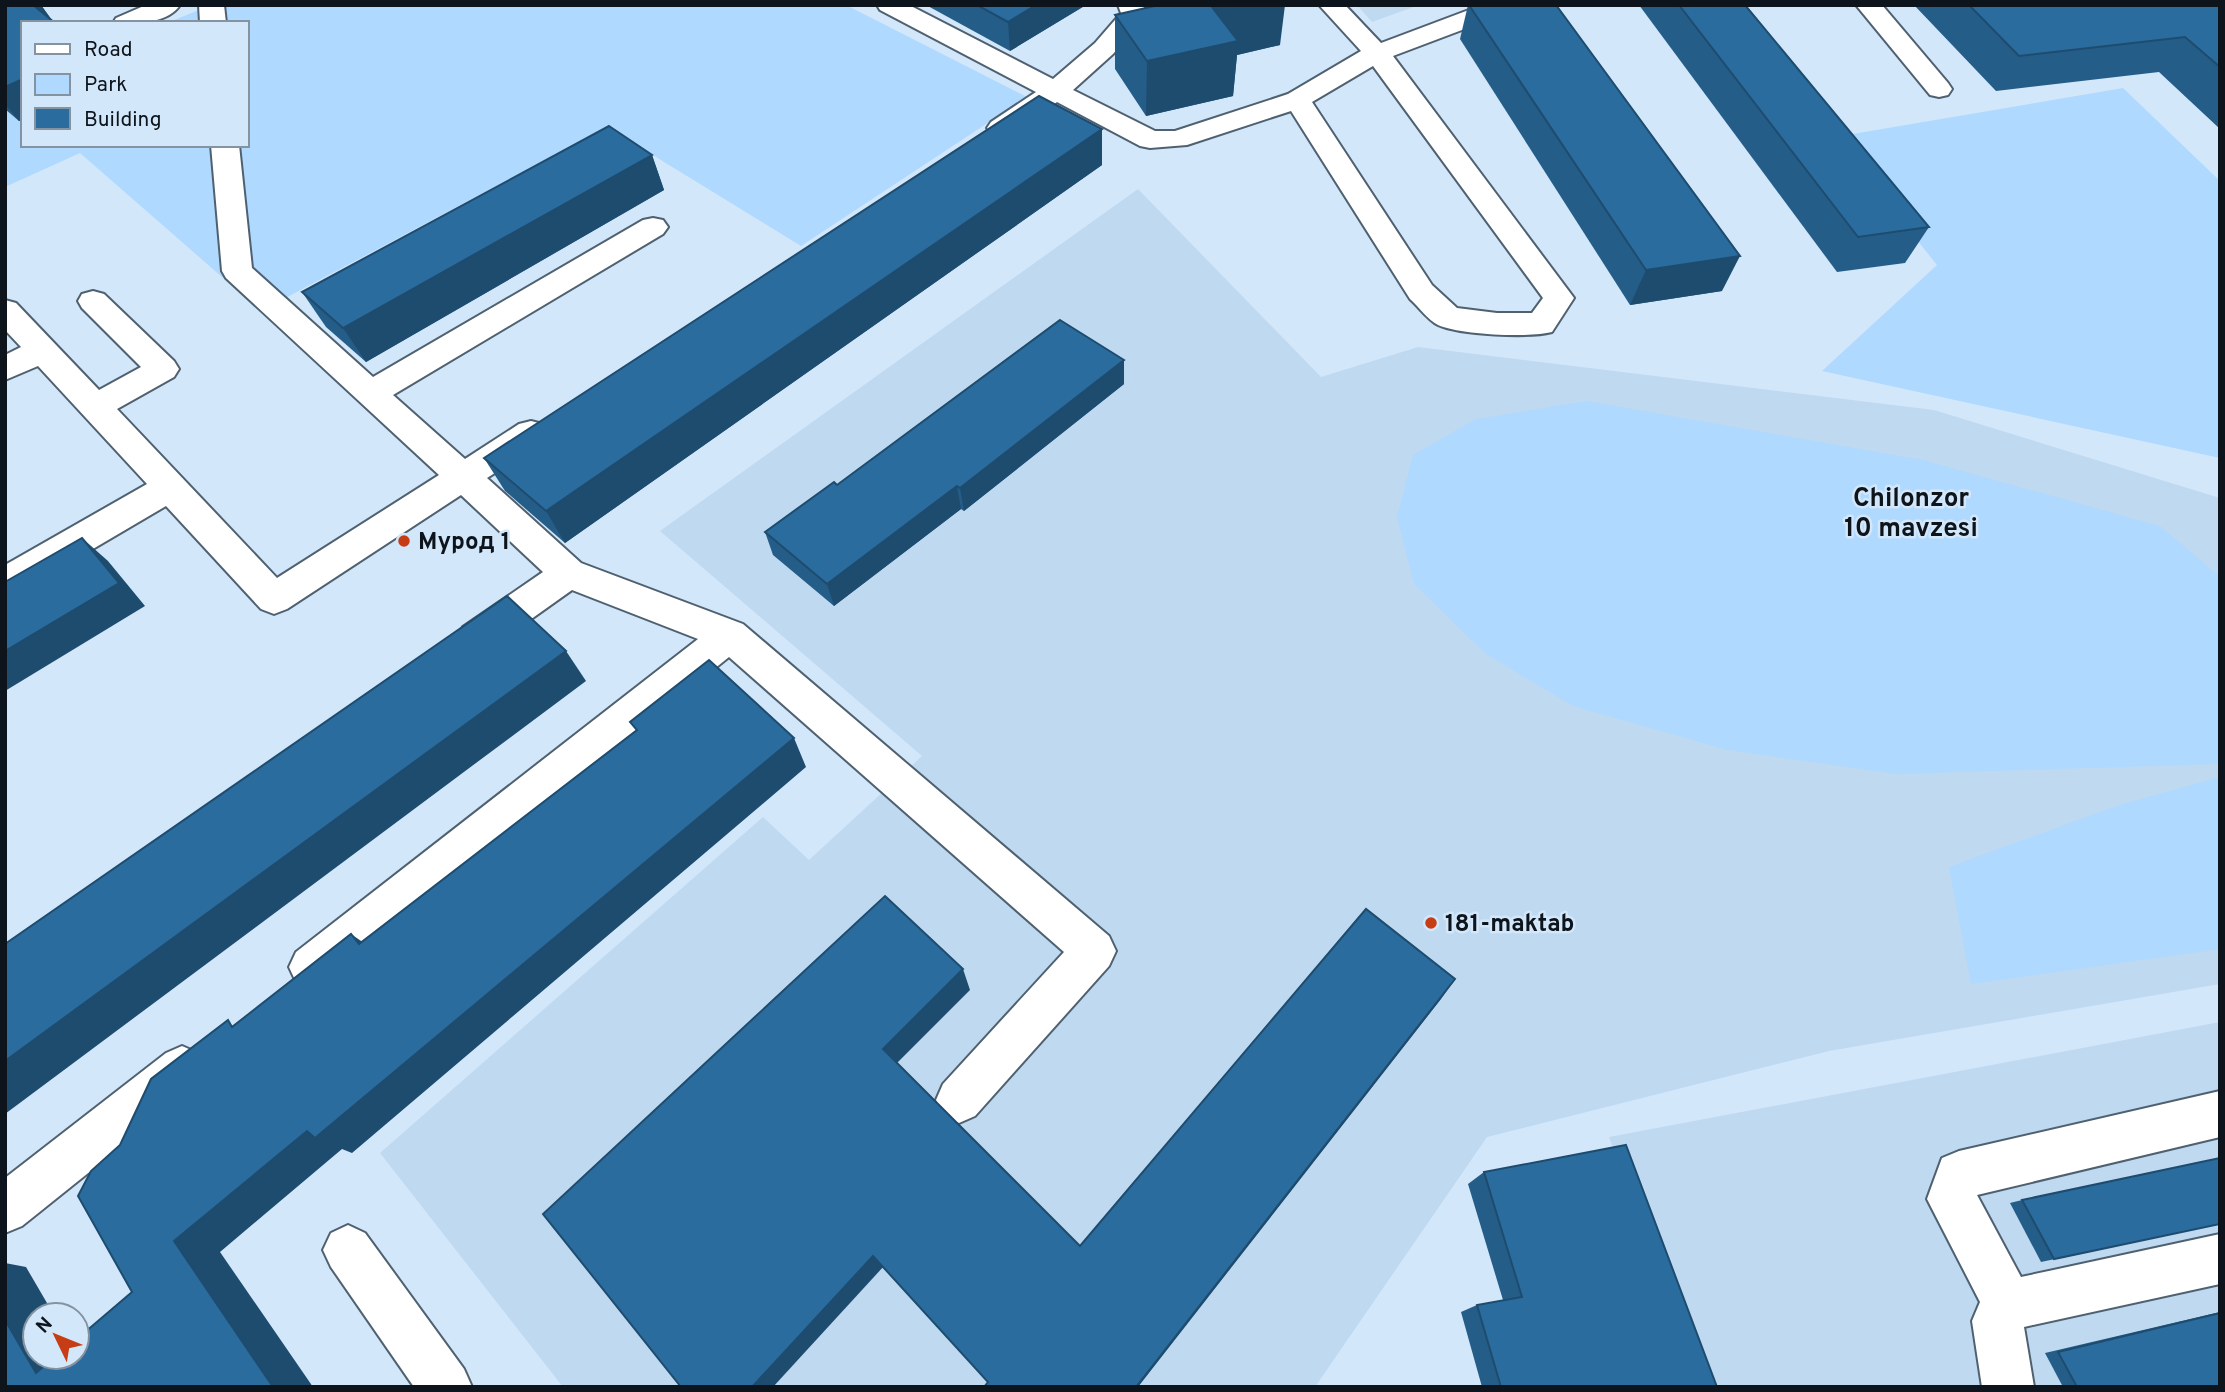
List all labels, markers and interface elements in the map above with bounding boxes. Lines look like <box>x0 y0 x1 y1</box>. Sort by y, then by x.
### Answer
legend <box>21 21 248 147</box>
text: Road <box>84 37 133 64</box>
text: Park <box>84 72 127 99</box>
text: Building <box>84 107 162 134</box>
district label: Chilonzor 10 mavzesi <box>1844 483 1978 546</box>
place label: Мурод 1 <box>418 528 510 558</box>
marker: Мурод 1 <box>396 533 412 549</box>
place label: 181-maktab <box>1445 910 1574 940</box>
marker: 181-maktab <box>1423 915 1439 931</box>
north arrow <box>21 1301 91 1371</box>
text: N <box>32 1313 58 1339</box>

